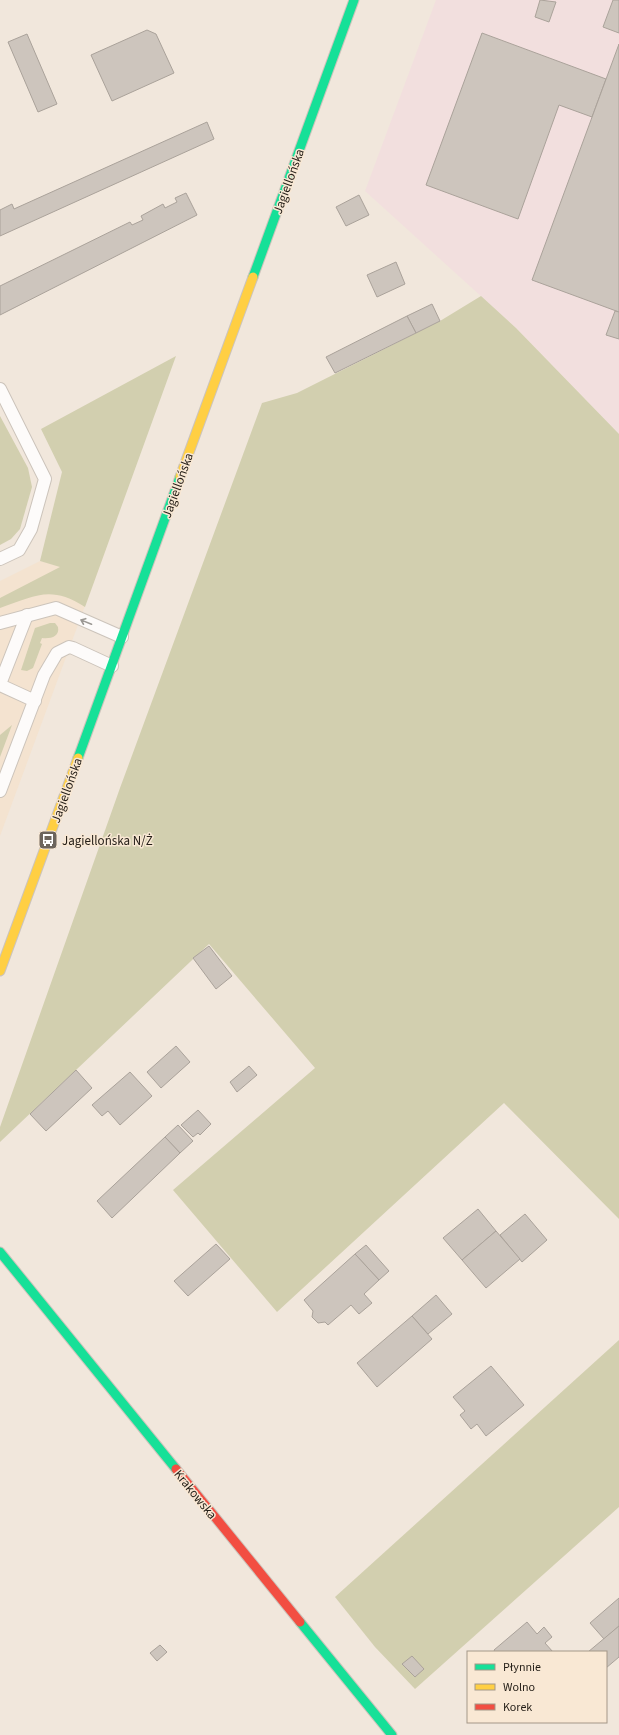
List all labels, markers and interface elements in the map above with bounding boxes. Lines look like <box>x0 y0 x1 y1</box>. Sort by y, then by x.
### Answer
street label: Jagiellońska <box>269 146 309 216</box>
street label: Jagiellońska <box>158 450 198 520</box>
one-way arrow <box>81 618 93 626</box>
street label: Jagiellońska <box>47 755 87 825</box>
bus stop icon: Jagiellońska N/Ż <box>37 829 59 851</box>
place label: Jagiellońska N/Ż <box>62 832 153 850</box>
street label: Krakowska <box>170 1466 221 1523</box>
legend <box>467 1651 607 1723</box>
text: Płynnie <box>503 1659 541 1676</box>
text: Wolno <box>503 1679 535 1696</box>
text: Korek <box>503 1699 532 1716</box>

